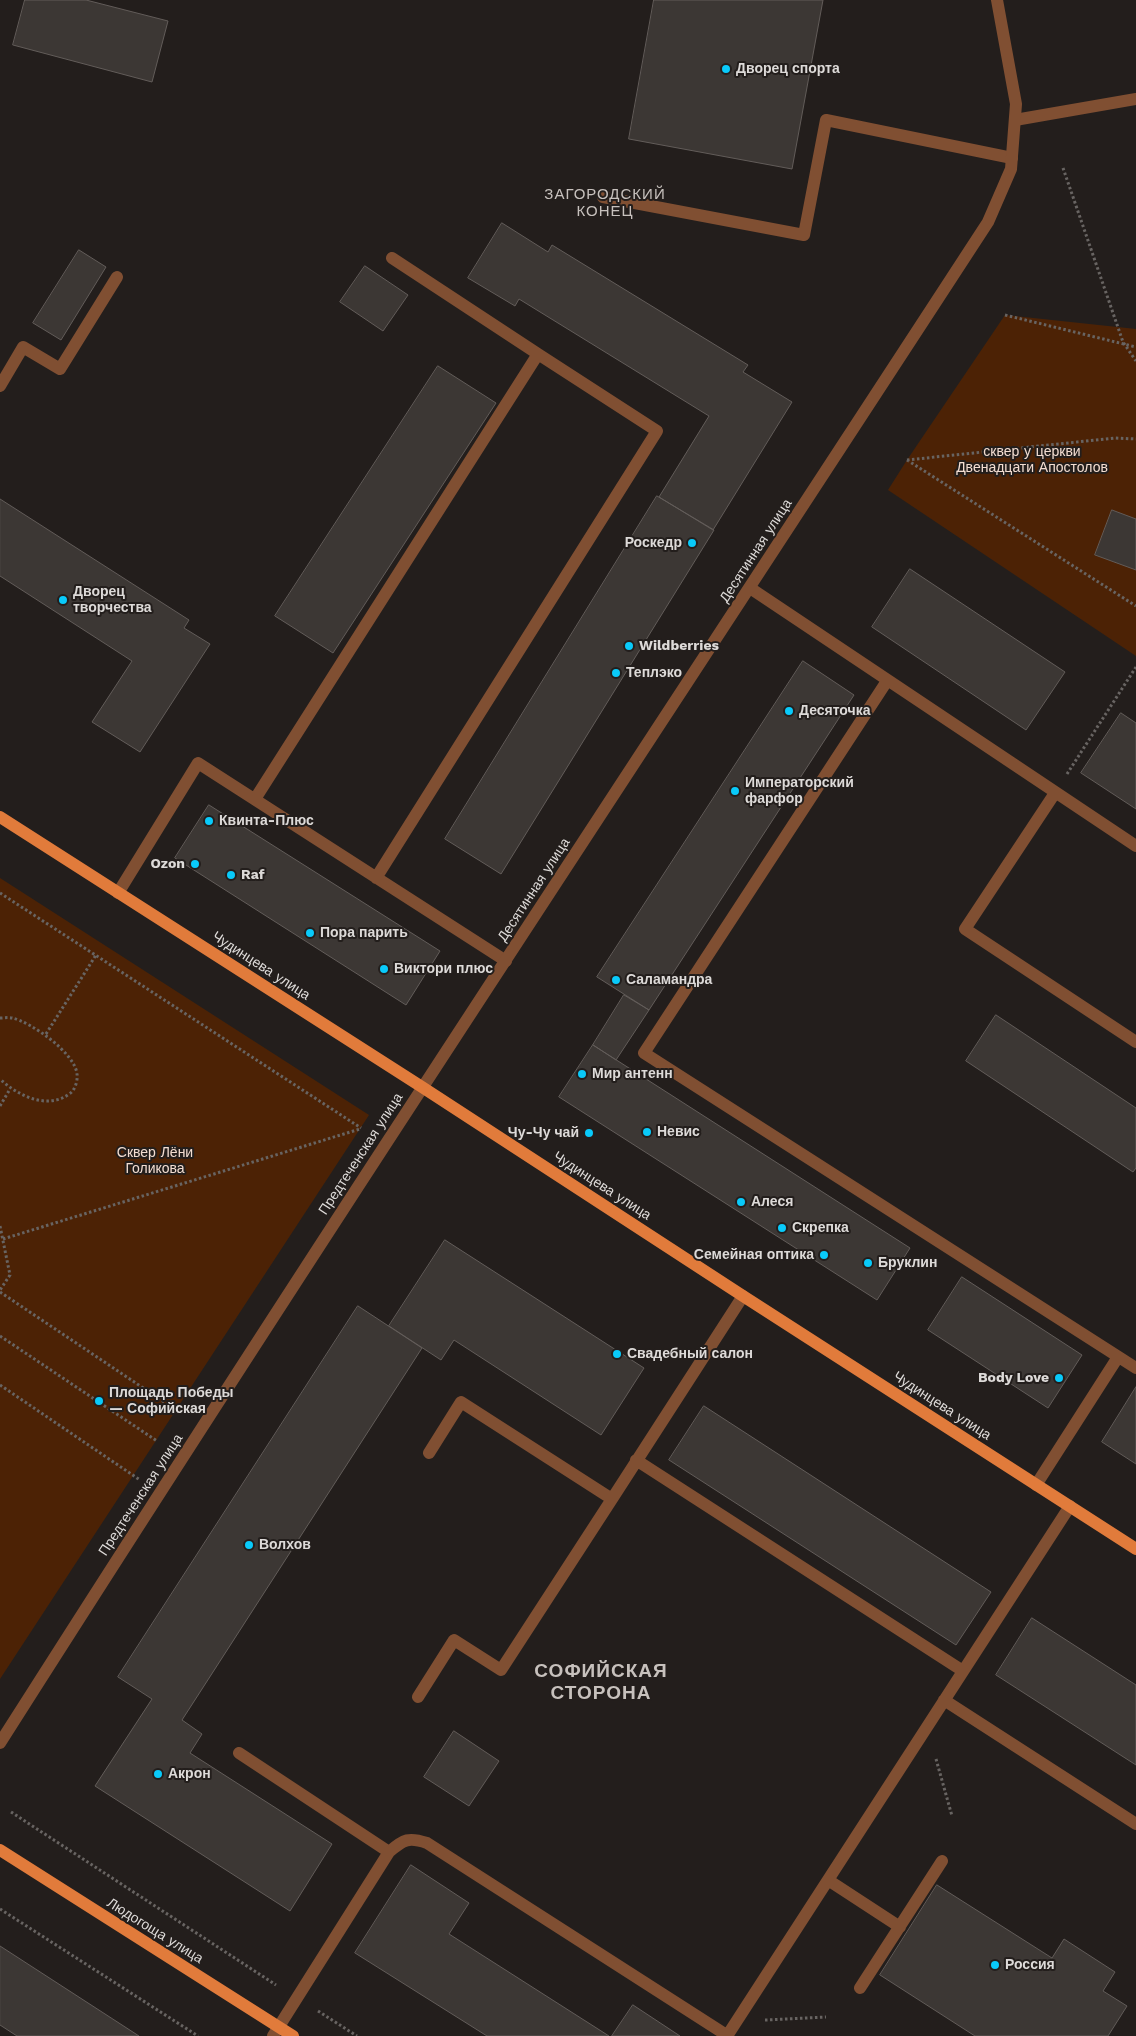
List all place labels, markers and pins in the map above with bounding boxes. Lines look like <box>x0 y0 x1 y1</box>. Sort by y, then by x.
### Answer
place label: Дворец спорта <box>736 61 840 77</box>
marker: Дворец спорта <box>720 63 732 75</box>
place label: Роскедр <box>625 535 682 551</box>
marker: Роскедр <box>686 537 698 549</box>
place label: Дворец творчества <box>73 584 152 616</box>
marker: Дворец творчества <box>57 594 69 606</box>
place label: Wildberries <box>639 638 719 654</box>
marker: Wildberries <box>623 640 635 652</box>
place label: Теплэко <box>626 665 682 681</box>
marker: Теплэко <box>610 667 622 679</box>
place label: Десяточка <box>799 703 870 719</box>
marker: Десяточка <box>783 705 795 717</box>
place label: Императорский фарфор <box>745 775 854 808</box>
marker: Императорский фарфор <box>729 785 741 797</box>
place label: Квинта-Плюс <box>219 813 314 829</box>
marker: Квинта-Плюс <box>203 815 215 827</box>
place label: Ozon <box>150 856 185 872</box>
marker: Ozon <box>189 858 201 870</box>
place label: Raf <box>241 867 265 883</box>
marker: Raf <box>225 869 237 881</box>
place label: Пора парить <box>320 925 408 941</box>
marker: Пора парить <box>304 927 316 939</box>
place label: Виктори плюс <box>394 961 493 977</box>
marker: Виктори плюс <box>378 963 390 975</box>
place label: Саламандра <box>626 972 712 988</box>
marker: Саламандра <box>610 974 622 986</box>
place label: Мир антенн <box>592 1066 673 1082</box>
marker: Мир антенн <box>576 1068 588 1080</box>
place label: Невис <box>657 1124 700 1140</box>
place label: Чу-Чу чай <box>508 1125 579 1141</box>
marker: Невис <box>641 1126 653 1138</box>
marker: Чу-Чу чай <box>583 1127 595 1139</box>
place label: Алеся <box>751 1194 793 1210</box>
marker: Алеся <box>735 1196 747 1208</box>
place label: Скрепка <box>792 1220 849 1236</box>
marker: Скрепка <box>776 1222 788 1234</box>
place label: Семейная оптика <box>694 1247 814 1263</box>
marker: Семейная оптика <box>818 1249 830 1261</box>
place label: Бруклин <box>878 1255 937 1271</box>
marker: Бруклин <box>862 1257 874 1269</box>
place label: Свадебный салон <box>627 1346 753 1362</box>
marker: Свадебный салон <box>611 1348 623 1360</box>
place label: Body Love <box>978 1370 1049 1386</box>
marker: Body Love <box>1053 1372 1065 1384</box>
place label: Площадь Победы — Софийская <box>109 1385 233 1418</box>
marker: Площадь Победы — Софийская <box>93 1395 105 1407</box>
place label: Волхов <box>259 1537 311 1553</box>
marker: Волхов <box>243 1539 255 1551</box>
place label: Акрон <box>168 1766 211 1782</box>
marker: Акрон <box>152 1768 164 1780</box>
place label: Россия <box>1005 1957 1055 1973</box>
marker: Россия <box>989 1959 1001 1971</box>

